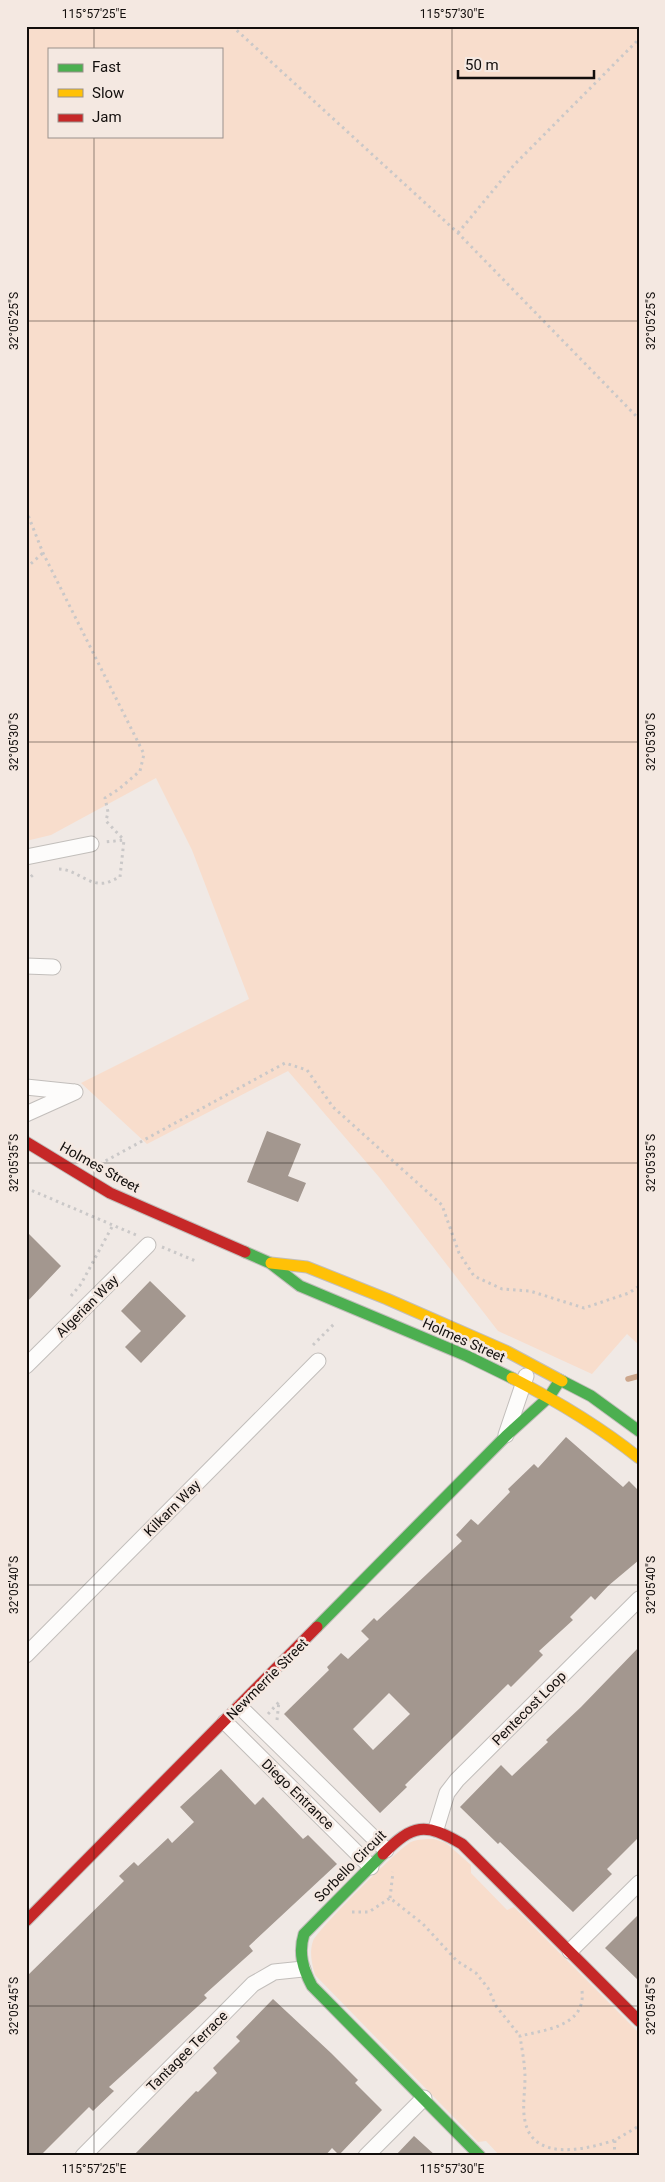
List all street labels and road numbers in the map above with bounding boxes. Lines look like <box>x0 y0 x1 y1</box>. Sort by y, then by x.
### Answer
street label: Holmes Street <box>57 1138 143 1196</box>
street label: Algerian Way <box>53 1271 122 1340</box>
street label: Holmes Street <box>420 1315 508 1366</box>
street label: Kilkarn Way <box>141 1476 204 1539</box>
street label: Newmerrie Street <box>223 1635 311 1723</box>
street label: Pentecost Loop <box>489 1668 569 1748</box>
street label: Diego Entrance <box>259 1756 337 1832</box>
street label: Sorbello Circuit <box>311 1827 389 1905</box>
street label: Tantagee Terrace <box>143 2007 231 2095</box>

